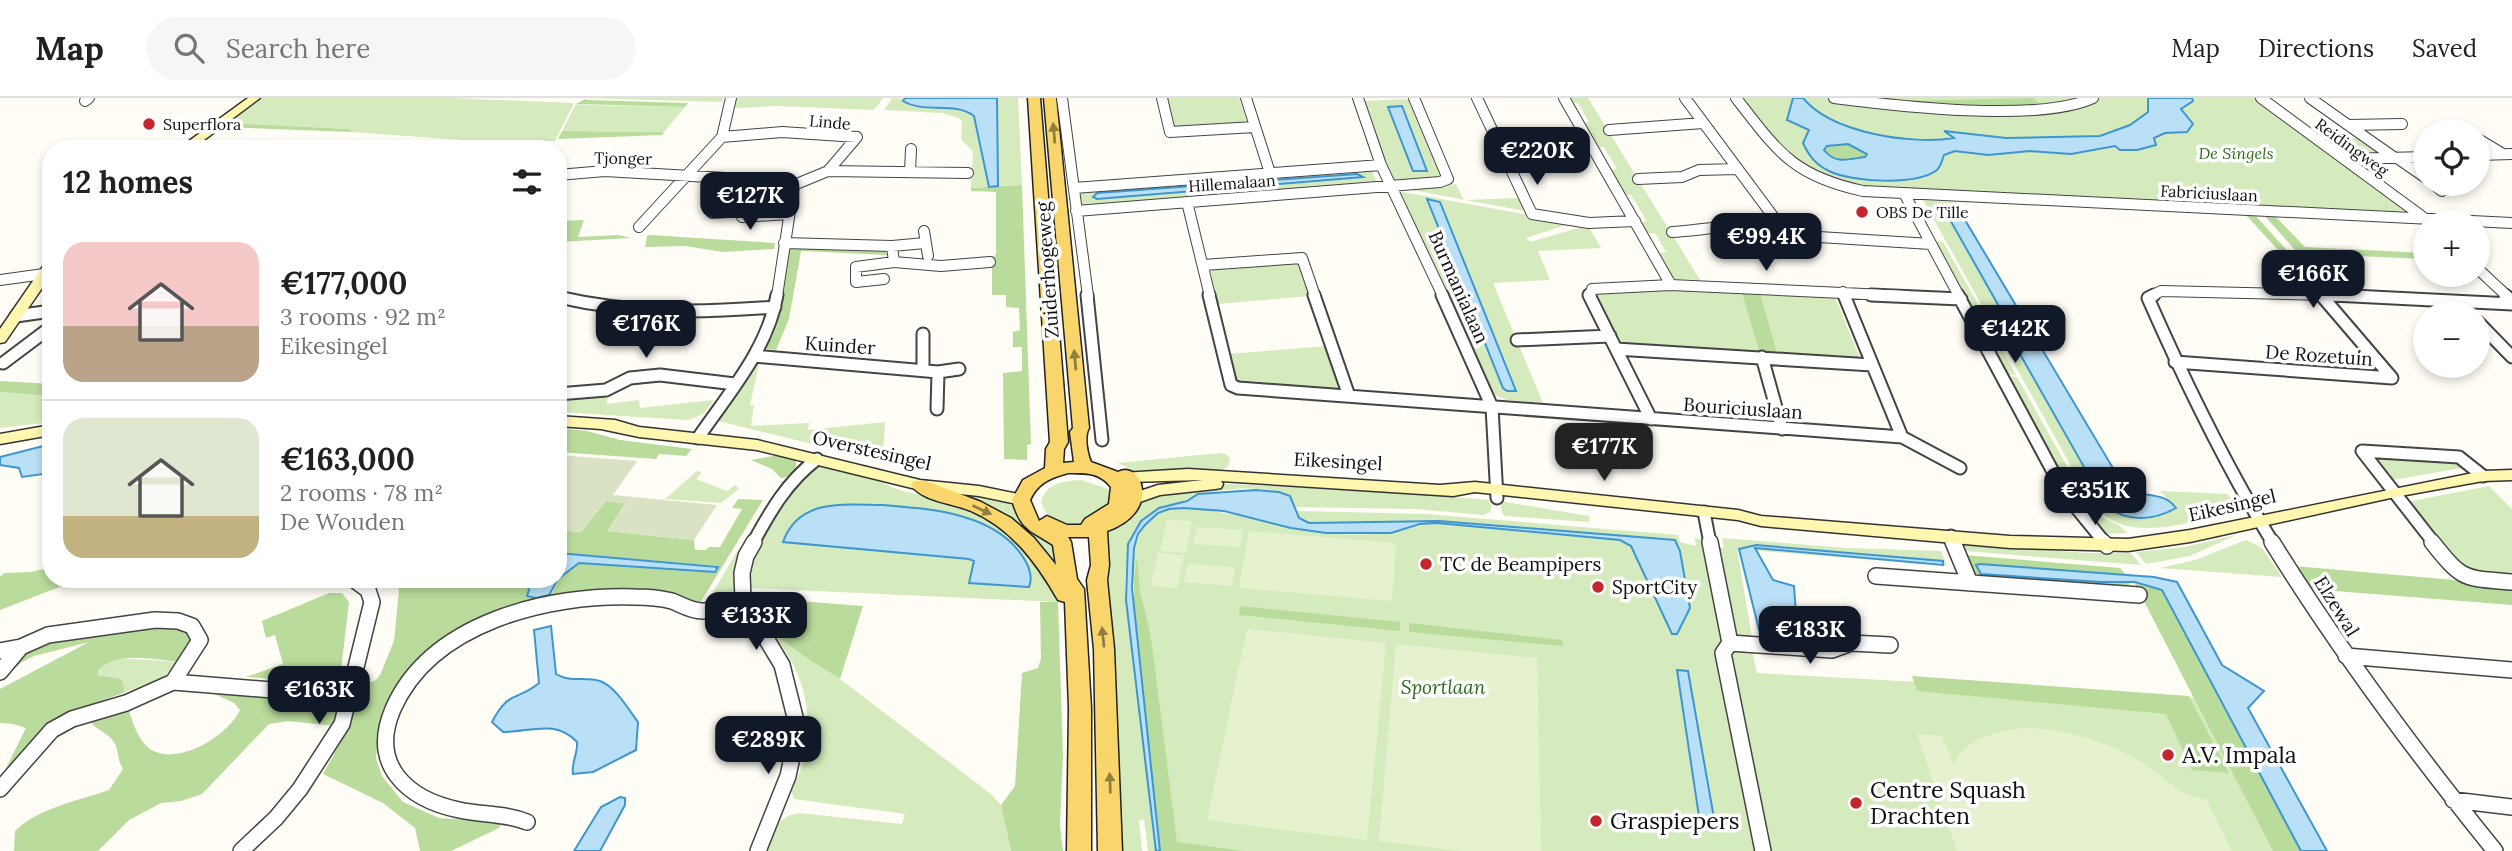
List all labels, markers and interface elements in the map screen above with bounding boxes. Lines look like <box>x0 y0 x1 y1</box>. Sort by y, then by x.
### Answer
search box <box>146 17 636 80</box>
text: Map <box>35 27 104 69</box>
icon: search <box>170 29 208 67</box>
text: Search here <box>226 32 370 65</box>
text: Map <box>2171 33 2220 64</box>
text: Directions <box>2258 33 2374 64</box>
text: Saved <box>2412 33 2477 64</box>
street label: Linde <box>808 110 852 134</box>
place label: Superflora <box>163 114 241 134</box>
street label: Reidingweg <box>2311 114 2394 181</box>
marker: Superflora <box>141 116 157 132</box>
map controls <box>2413 119 2490 378</box>
button: locate <box>2413 119 2490 196</box>
one-way arrow <box>1048 122 1059 144</box>
pin: €220K <box>1488 127 1586 187</box>
text: €220K <box>1500 135 1574 164</box>
park label: De Singels <box>2198 143 2274 163</box>
street label: Tjonger <box>594 147 652 169</box>
text: 12 homes <box>63 163 193 201</box>
icon: filters <box>508 163 546 201</box>
street label: Hillemalaan <box>1188 170 1277 196</box>
pin: €127K <box>701 172 799 232</box>
text: €127K <box>716 180 784 209</box>
street label: Fabriciuslaan <box>2160 180 2259 206</box>
street label: Zuiderhogeweg <box>1030 200 1064 339</box>
place label: OBS De Tille <box>1876 202 1969 222</box>
marker: OBS De Tille <box>1854 204 1870 220</box>
button: + <box>2413 210 2490 287</box>
pin: €99.4K <box>1709 214 1823 273</box>
text: €99.4K <box>1726 221 1806 250</box>
street label: Burmanialaan <box>1423 227 1495 347</box>
pin: €166K <box>2264 250 2362 310</box>
text: €166K <box>2278 258 2348 287</box>
text: €177,000 <box>280 264 407 302</box>
icon: home <box>119 270 203 354</box>
pin: €176K <box>597 300 695 360</box>
button: − <box>2413 301 2490 378</box>
text: 3 rooms · 92 m² <box>280 302 446 331</box>
pin: €142K <box>1966 306 2064 365</box>
text: €176K <box>612 308 680 337</box>
text: €142K <box>1980 313 2050 342</box>
text: Eikesingel <box>280 331 388 360</box>
street label: Kuinder <box>804 331 877 359</box>
street label: De Rozetuin <box>2264 339 2374 371</box>
one-way arrow <box>1069 349 1080 371</box>
street label: Bouriciuslaan <box>1682 392 1804 424</box>
pin: €177K <box>1555 424 1653 483</box>
street label: Overstesingel <box>810 425 934 475</box>
text: €177K <box>1571 431 1637 460</box>
text: €163,000 <box>280 440 415 478</box>
icon: home <box>119 446 203 530</box>
street label: Eikesingel <box>1293 447 1383 475</box>
pin: €351K <box>2046 468 2144 527</box>
text: €351K <box>2060 475 2130 504</box>
text: 2 rooms · 78 m² <box>280 478 443 507</box>
street label: Eikesingel <box>2186 483 2278 527</box>
one-way arrow <box>972 505 993 516</box>
text: De Wouden <box>280 507 405 536</box>
place label: TC de Beampipers <box>1440 552 1602 576</box>
marker: TC de Beampipers <box>1418 556 1434 572</box>
street label: Elzewal <box>2309 571 2365 641</box>
place label: SportCity <box>1612 575 1697 599</box>
marker: SportCity <box>1590 579 1606 595</box>
pin: €133K <box>707 592 805 652</box>
text: €133K <box>721 600 791 629</box>
pin: €183K <box>1761 606 1859 666</box>
text: €183K <box>1775 614 1845 643</box>
one-way arrow <box>1097 626 1108 648</box>
pin: €163K <box>270 666 368 726</box>
text: €163K <box>284 674 354 703</box>
park label: Sportlaan <box>1401 675 1486 699</box>
pin: €289K <box>719 716 817 776</box>
text: €289K <box>731 724 805 753</box>
place label: A.V. Impala <box>2181 740 2297 769</box>
marker: A.V. Impala <box>2160 747 2176 763</box>
one-way arrow <box>1104 772 1115 794</box>
place label: Centre Squash Drachten <box>1870 775 2026 830</box>
marker: Centre Squash Drachten <box>1848 795 1864 811</box>
place label: Graspiepers <box>1610 806 1739 835</box>
marker: Graspiepers <box>1588 813 1604 829</box>

